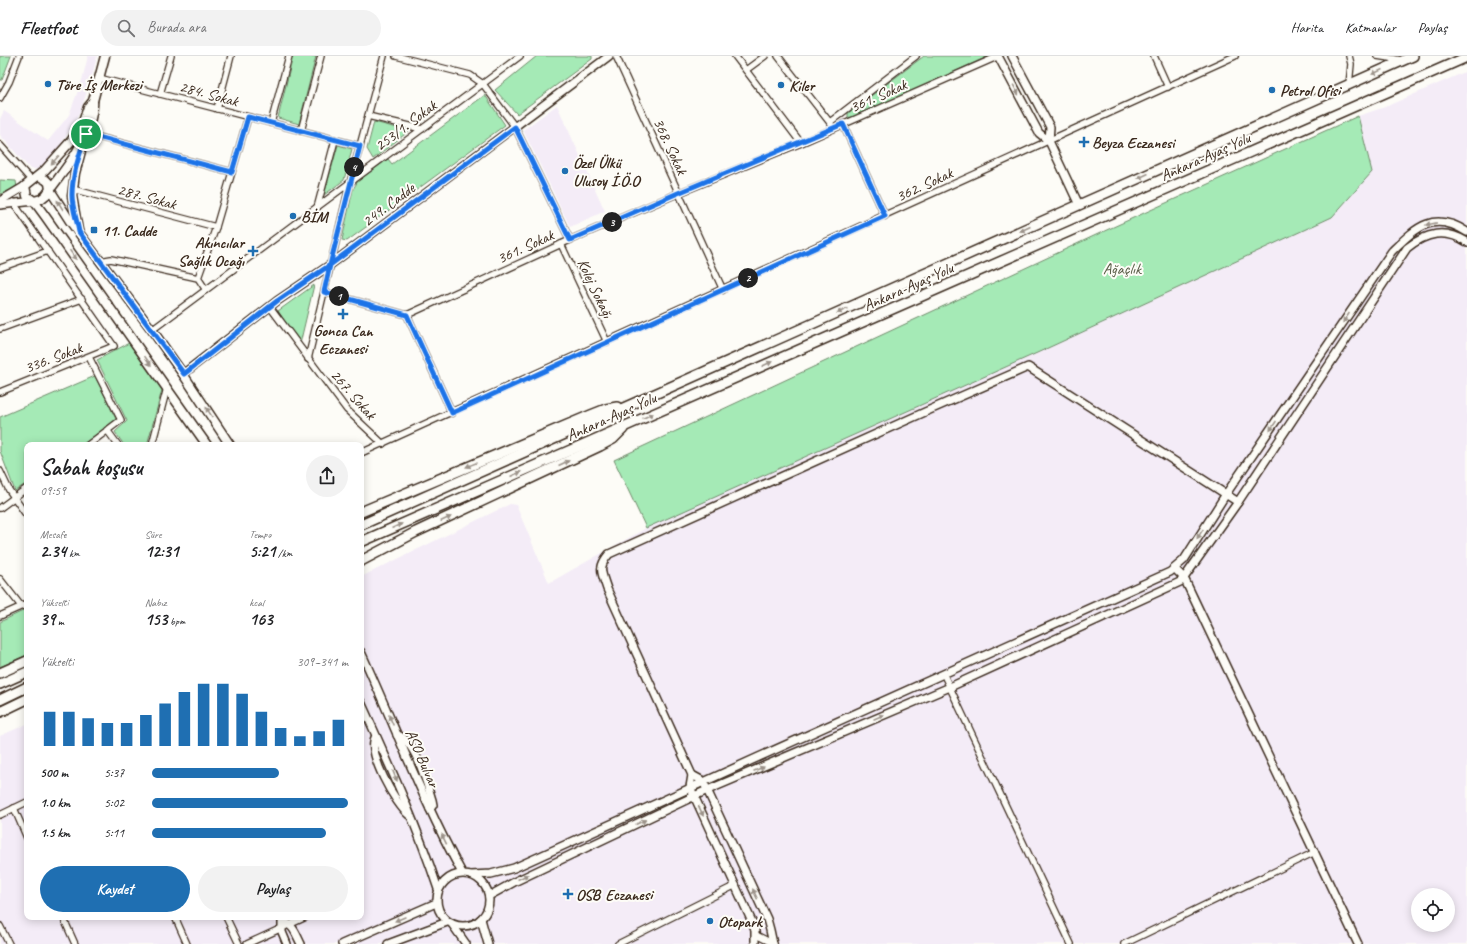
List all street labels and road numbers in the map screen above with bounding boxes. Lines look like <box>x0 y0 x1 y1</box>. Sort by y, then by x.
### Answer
street label: 361. Sokak <box>847 74 911 117</box>
street label: 284. Sokak <box>177 77 241 112</box>
street label: 253/1. Sokak <box>371 95 441 156</box>
street label: 368. Sokak <box>648 115 692 179</box>
street label: Ankara-Ayaş Yolu <box>1157 128 1254 186</box>
street label: 362. Sokak <box>893 163 957 207</box>
street label: 249. Cadde <box>358 177 420 231</box>
street label: 287. Sokak <box>115 180 179 215</box>
street label: 361. Sokak <box>494 225 558 269</box>
street label: Kolej Sokağı <box>573 256 618 322</box>
street label: Ankara-Ayaş Yolu <box>860 258 957 316</box>
street label: 336. Sokak <box>22 337 86 378</box>
street label: 267. Sokak <box>326 365 381 425</box>
street label: Ankara-Ayaş Yolu <box>563 388 660 446</box>
street label: ASO Bulvar <box>400 726 444 792</box>

